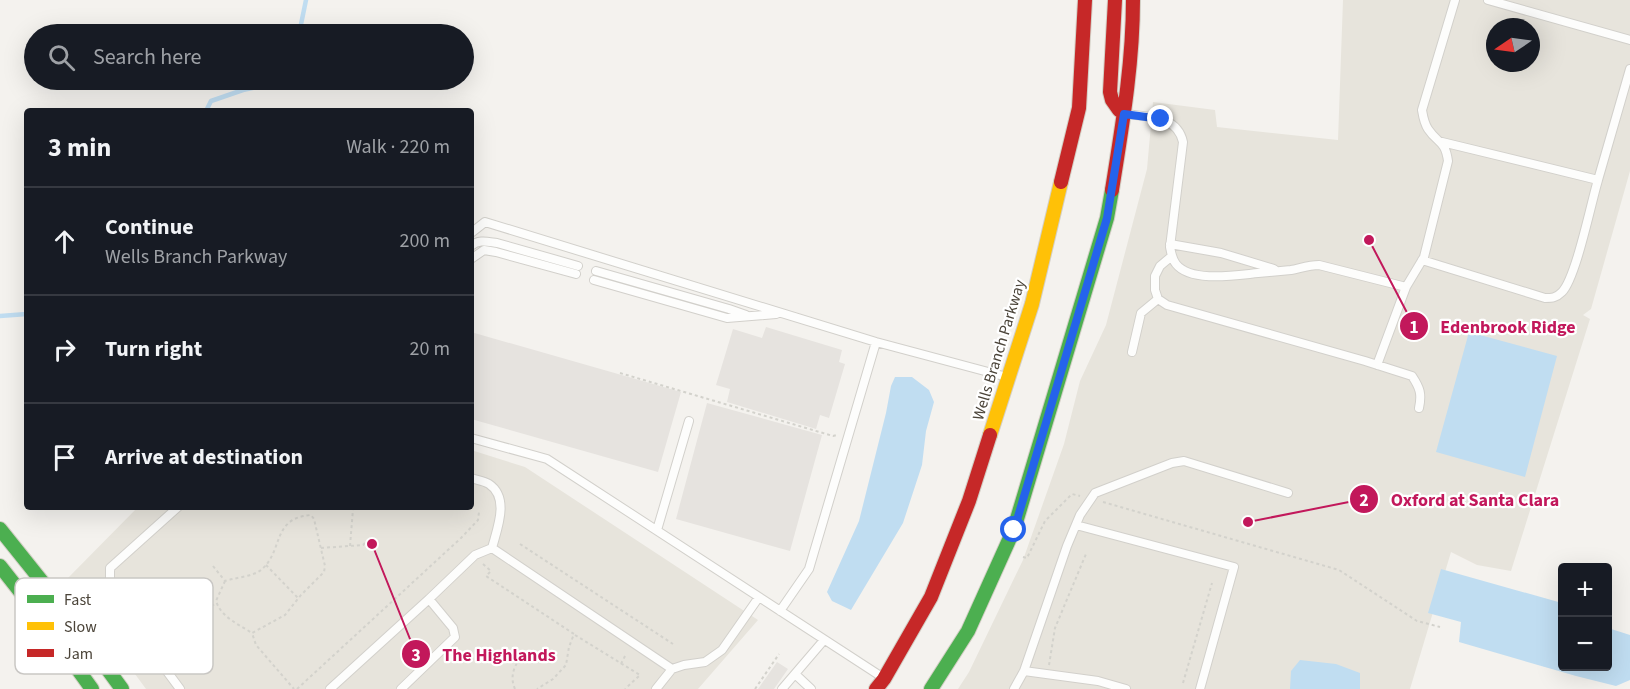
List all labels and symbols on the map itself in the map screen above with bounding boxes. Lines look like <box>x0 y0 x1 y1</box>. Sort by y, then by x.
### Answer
north arrow <box>1486 18 1540 72</box>
route end <box>1147 105 1173 131</box>
street label: Wells Branch Parkway <box>967 276 1031 423</box>
callout: Edenbrook Ridge <box>1399 308 1588 344</box>
text: 1 <box>1409 315 1419 340</box>
text: Edenbrook Ridge <box>1440 315 1576 340</box>
callout: Oxford at Santa Clara <box>1349 481 1571 517</box>
text: 2 <box>1359 488 1369 513</box>
text: Oxford at Santa Clara <box>1391 488 1559 513</box>
route start <box>1000 516 1026 542</box>
legend <box>15 578 213 674</box>
text: Fast <box>64 589 92 611</box>
text: Slow <box>64 616 97 638</box>
callout: The Highlands <box>401 636 568 672</box>
text: Jam <box>64 643 93 665</box>
text: 3 <box>411 643 421 668</box>
text: The Highlands <box>442 643 556 668</box>

